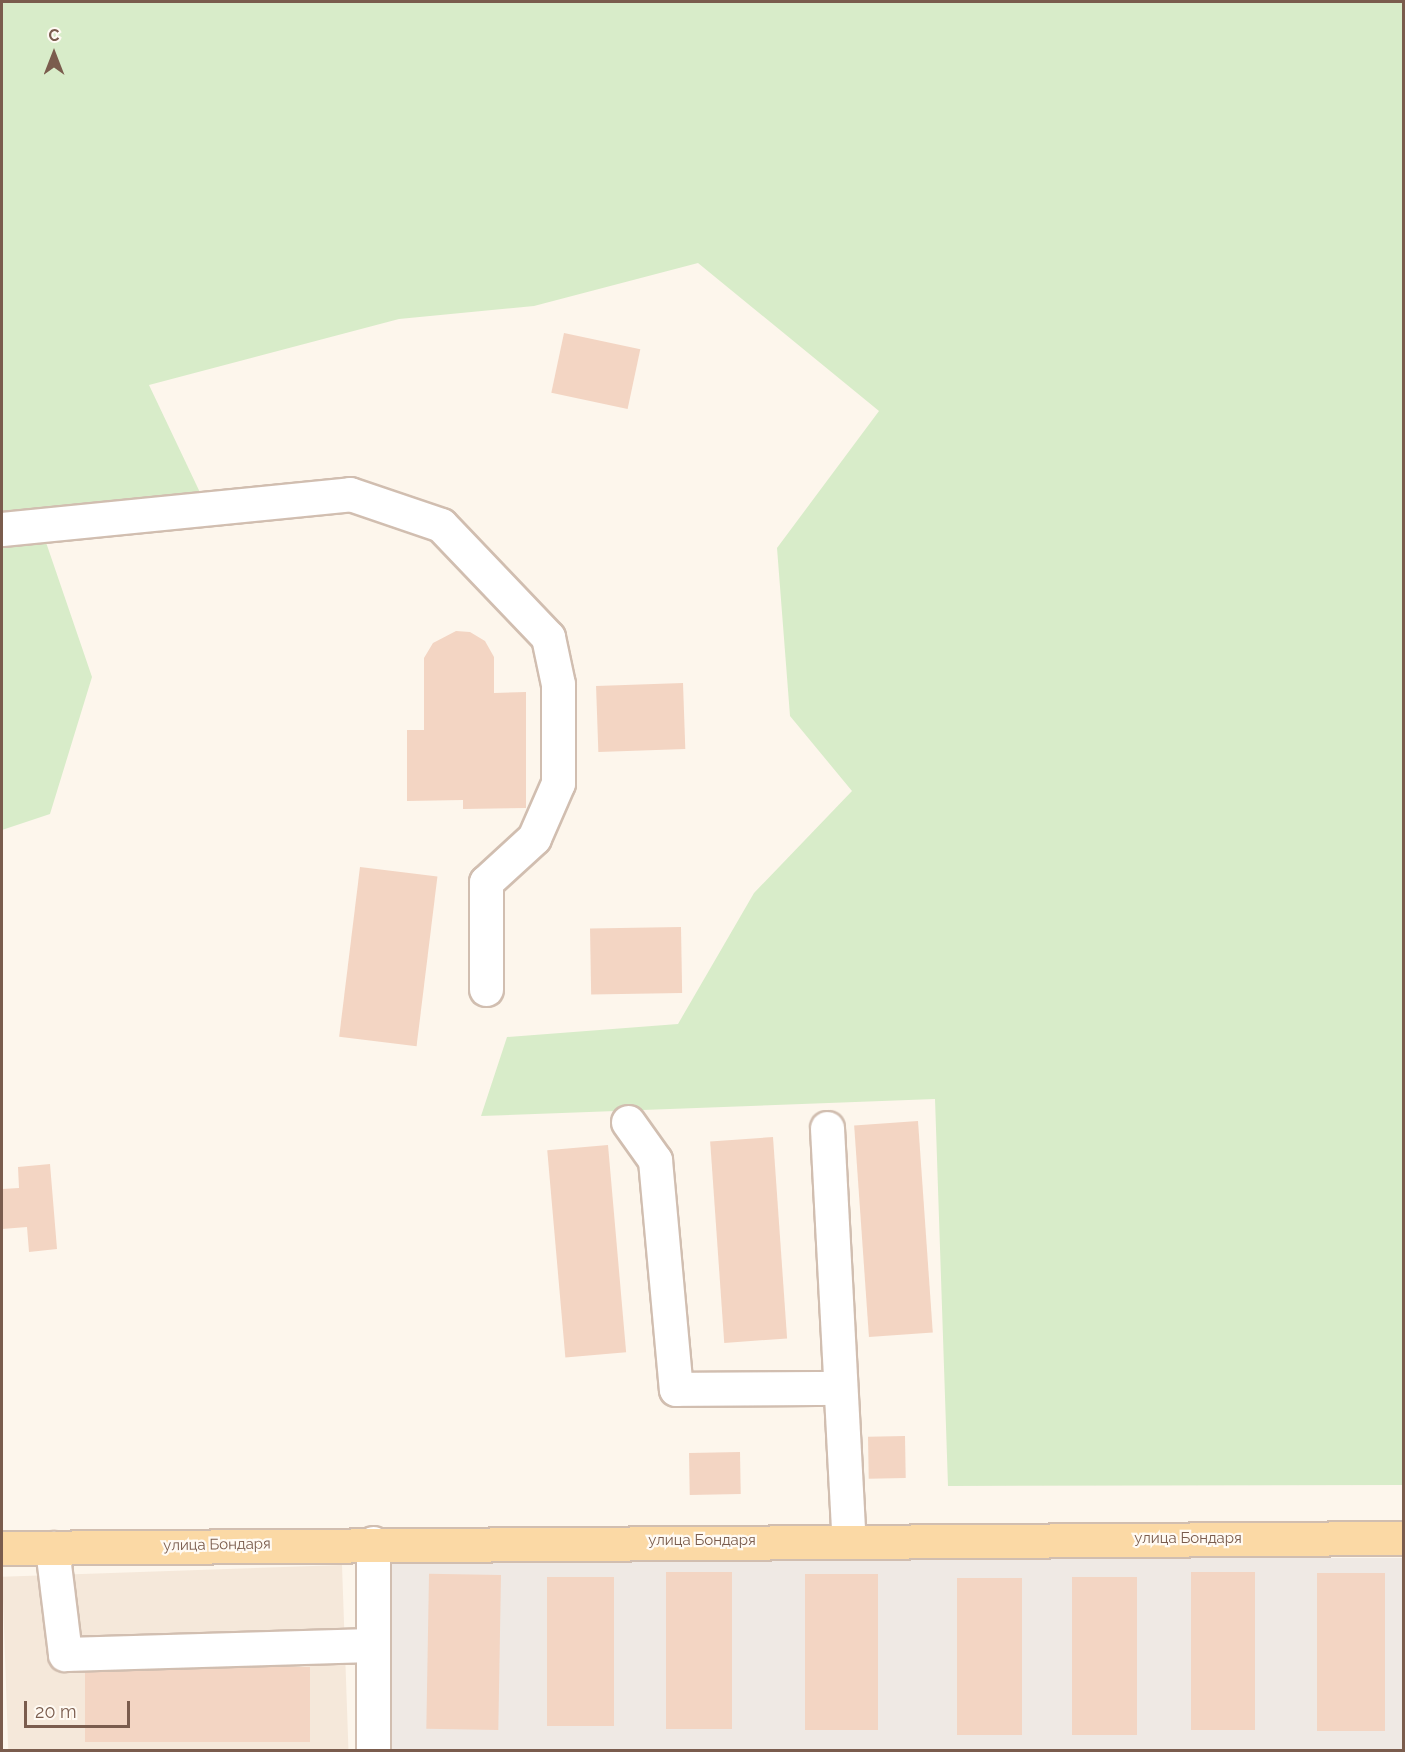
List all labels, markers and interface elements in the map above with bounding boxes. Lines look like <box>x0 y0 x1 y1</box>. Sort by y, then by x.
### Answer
north arrow <box>24 24 84 84</box>
text: С <box>49 26 59 45</box>
street label: улица Бондаря <box>1134 1530 1242 1548</box>
street label: улица Бондаря <box>648 1532 756 1550</box>
street label: улица Бондаря <box>163 1535 271 1555</box>
scale bar <box>27 1689 134 1727</box>
text: 20 m <box>35 1701 77 1722</box>

